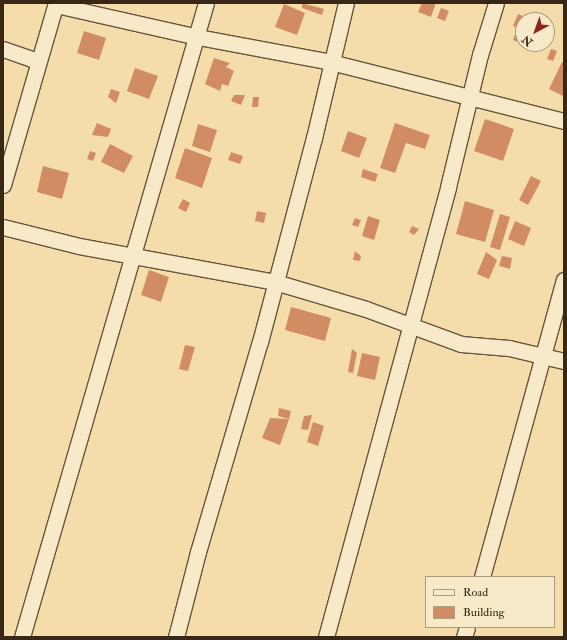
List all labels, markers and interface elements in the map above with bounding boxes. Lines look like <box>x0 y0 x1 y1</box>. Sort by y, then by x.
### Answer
north arrow <box>515 12 555 52</box>
text: N <box>519 33 535 49</box>
legend <box>425 576 555 628</box>
text: Road <box>463 585 488 600</box>
text: Building <box>463 605 504 620</box>

